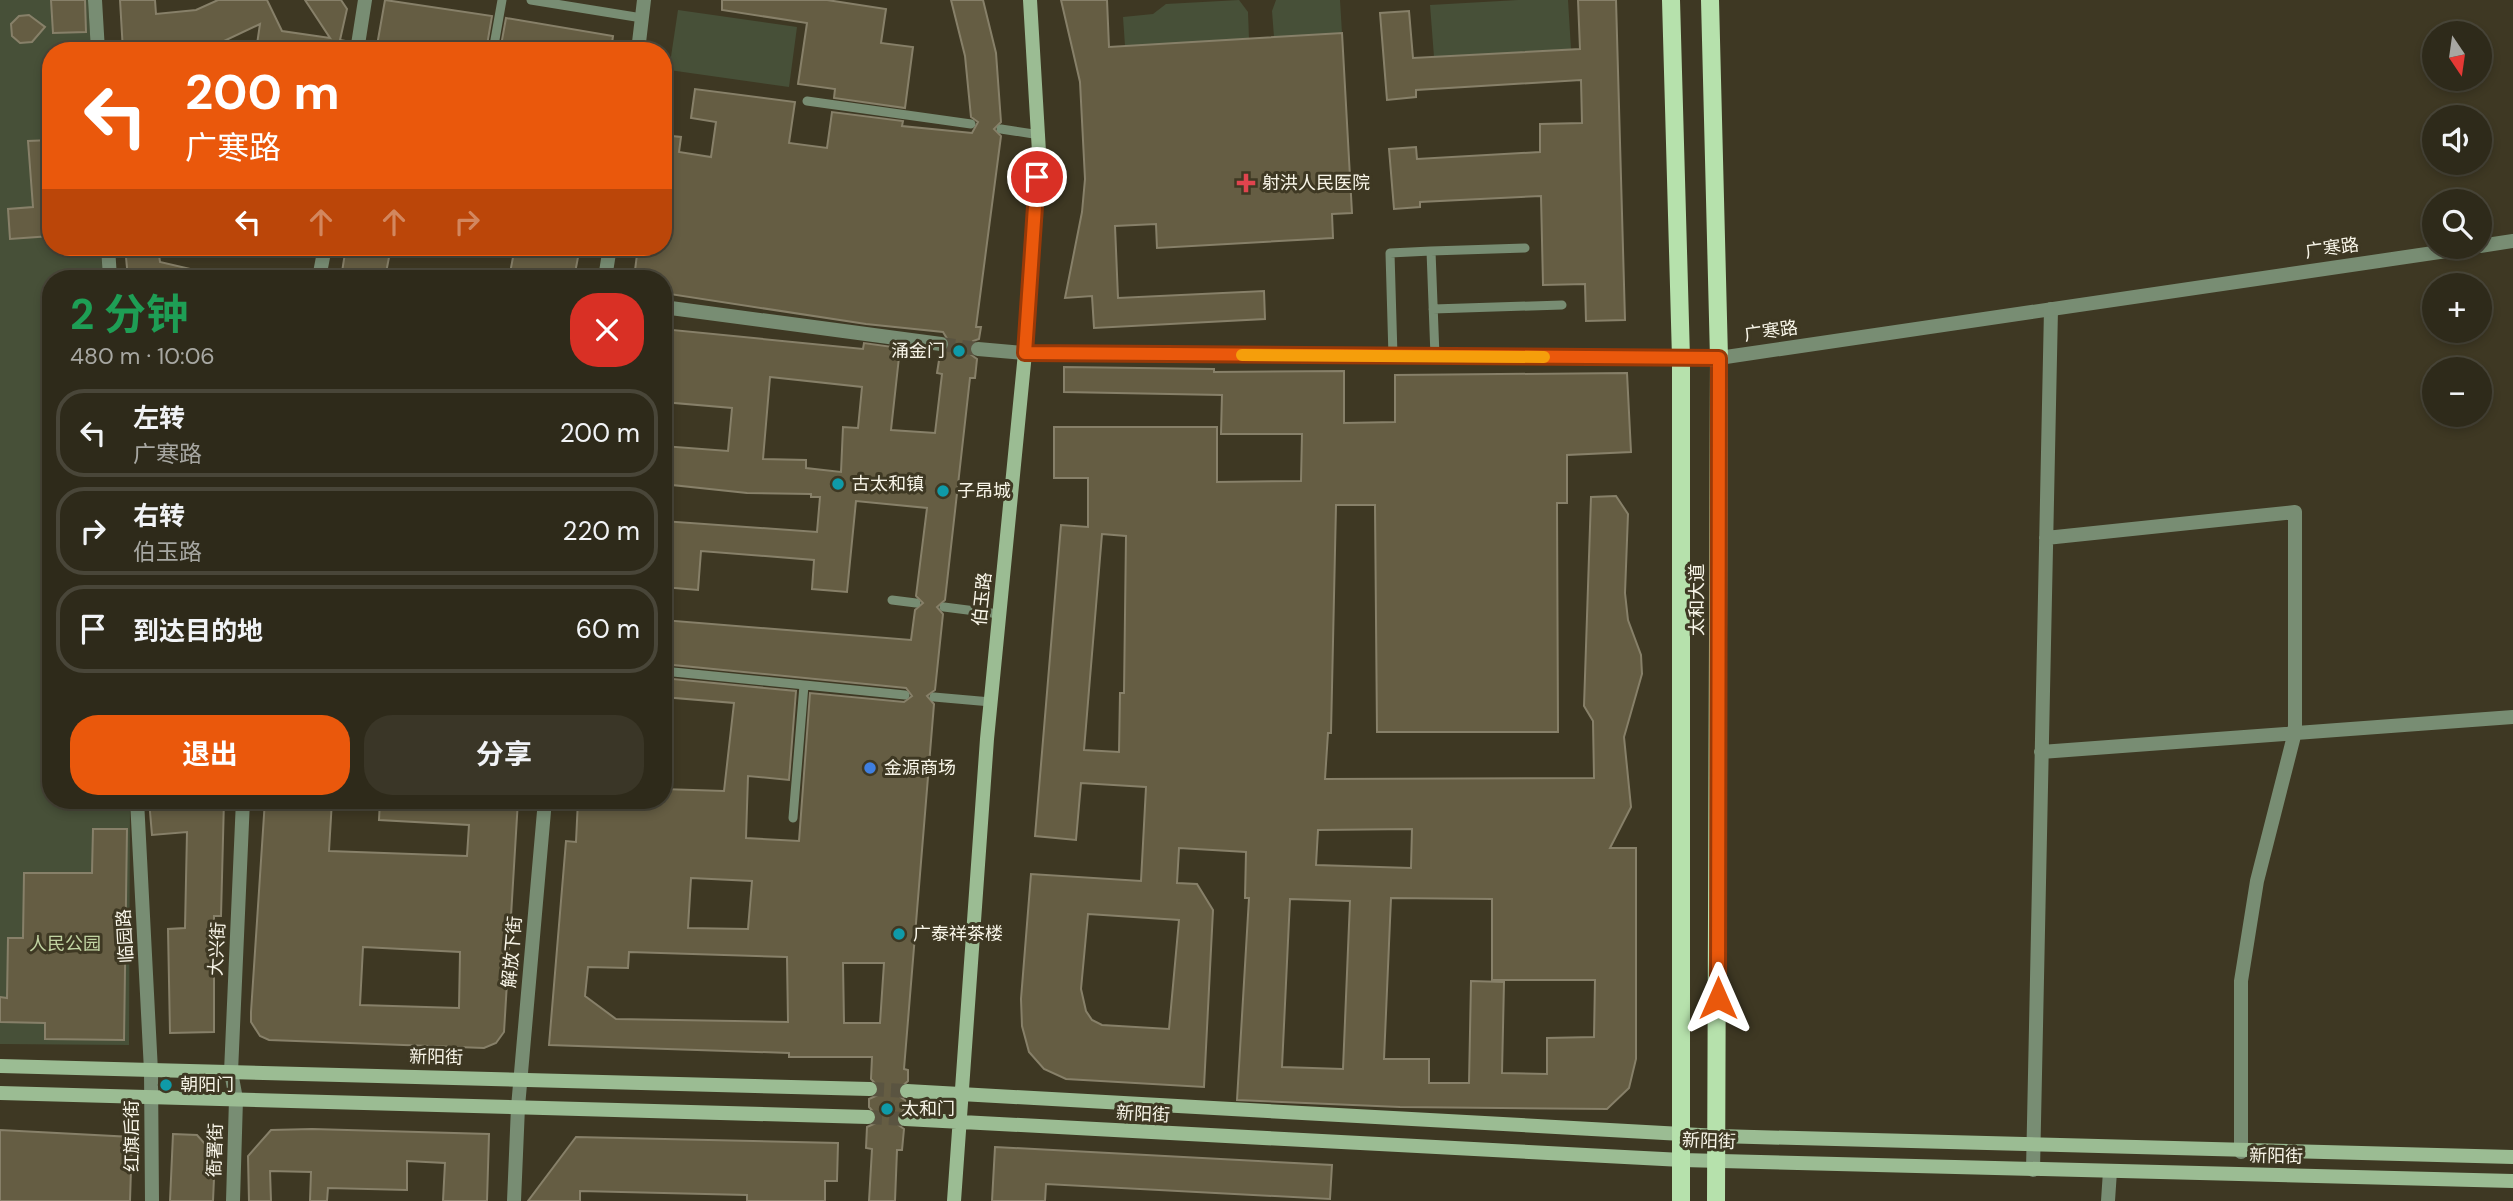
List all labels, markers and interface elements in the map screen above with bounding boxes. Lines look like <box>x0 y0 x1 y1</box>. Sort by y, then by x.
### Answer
north arrow <box>2422 21 2492 91</box>
map controls <box>2422 21 2492 427</box>
text: 200 m <box>185 60 340 124</box>
icon: left <box>70 70 161 161</box>
button: sound <box>2422 105 2492 175</box>
text: 广寒路 <box>185 127 281 169</box>
pin <box>1007 147 1067 207</box>
icon: arrive <box>1018 158 1056 196</box>
place label: 射洪人民医院 <box>1262 171 1370 195</box>
marker: 射洪人民医院 <box>1236 173 1256 193</box>
button: search <box>2422 189 2492 259</box>
icon: left <box>229 203 267 241</box>
icon: ahead <box>302 203 340 241</box>
icon: ahead <box>375 203 413 241</box>
icon: right <box>448 203 486 241</box>
street label: 广寒路 <box>2304 232 2360 264</box>
button: + <box>2422 273 2492 343</box>
text: 2 分钟 <box>70 287 188 342</box>
button: close <box>570 293 644 367</box>
street label: 广寒路 <box>1743 315 1799 347</box>
place label: 涌金门 <box>891 339 945 363</box>
text: 480 m · 10:06 <box>70 341 215 371</box>
marker: 涌金门 <box>951 343 967 359</box>
button: − <box>2422 357 2492 427</box>
text: 左转 <box>133 401 185 435</box>
icon: left <box>74 414 112 452</box>
text: 200 m <box>560 416 640 450</box>
text: 广寒路 <box>133 439 202 469</box>
place label: 古太和镇 <box>852 472 924 496</box>
marker: 古太和镇 <box>830 476 846 492</box>
place label: 子昂城 <box>957 479 1011 503</box>
marker: 子昂城 <box>935 483 951 499</box>
text: 右转 <box>133 499 185 533</box>
icon: right <box>74 512 112 550</box>
text: 220 m <box>562 514 640 548</box>
text: 伯玉路 <box>133 537 202 567</box>
street label: 太和大道 <box>1685 564 1709 636</box>
street label: 伯玉路 <box>967 571 997 627</box>
icon: arrive <box>74 610 112 648</box>
text: 60 m <box>576 612 640 646</box>
text: 到达目的地 <box>133 614 263 648</box>
button: 退出 <box>70 715 350 795</box>
button: 分享 <box>364 715 644 795</box>
place label: 金源商场 <box>884 756 956 780</box>
marker: 金源商场 <box>862 760 878 776</box>
street label: 临园路 <box>112 908 138 964</box>
street label: 解放下街 <box>497 915 527 989</box>
street label: 大兴街 <box>204 921 230 977</box>
place label: 广泰祥茶楼 <box>913 922 1003 946</box>
marker: 广泰祥茶楼 <box>891 926 907 942</box>
park label: 人民公园 <box>29 932 101 956</box>
position arrow <box>1681 961 1755 1035</box>
street label: 新阳街 <box>409 1045 463 1069</box>
place label: 朝阳门 <box>180 1073 234 1097</box>
marker: 朝阳门 <box>158 1077 174 1093</box>
place label: 太和门 <box>901 1097 955 1121</box>
street label: 红旗后街 <box>120 1100 144 1172</box>
marker: 太和门 <box>879 1101 895 1117</box>
street label: 新阳街 <box>1115 1101 1171 1127</box>
street label: 衙署街 <box>202 1123 228 1177</box>
street label: 新阳街 <box>1682 1128 1736 1154</box>
street label: 新阳街 <box>2249 1144 2303 1168</box>

